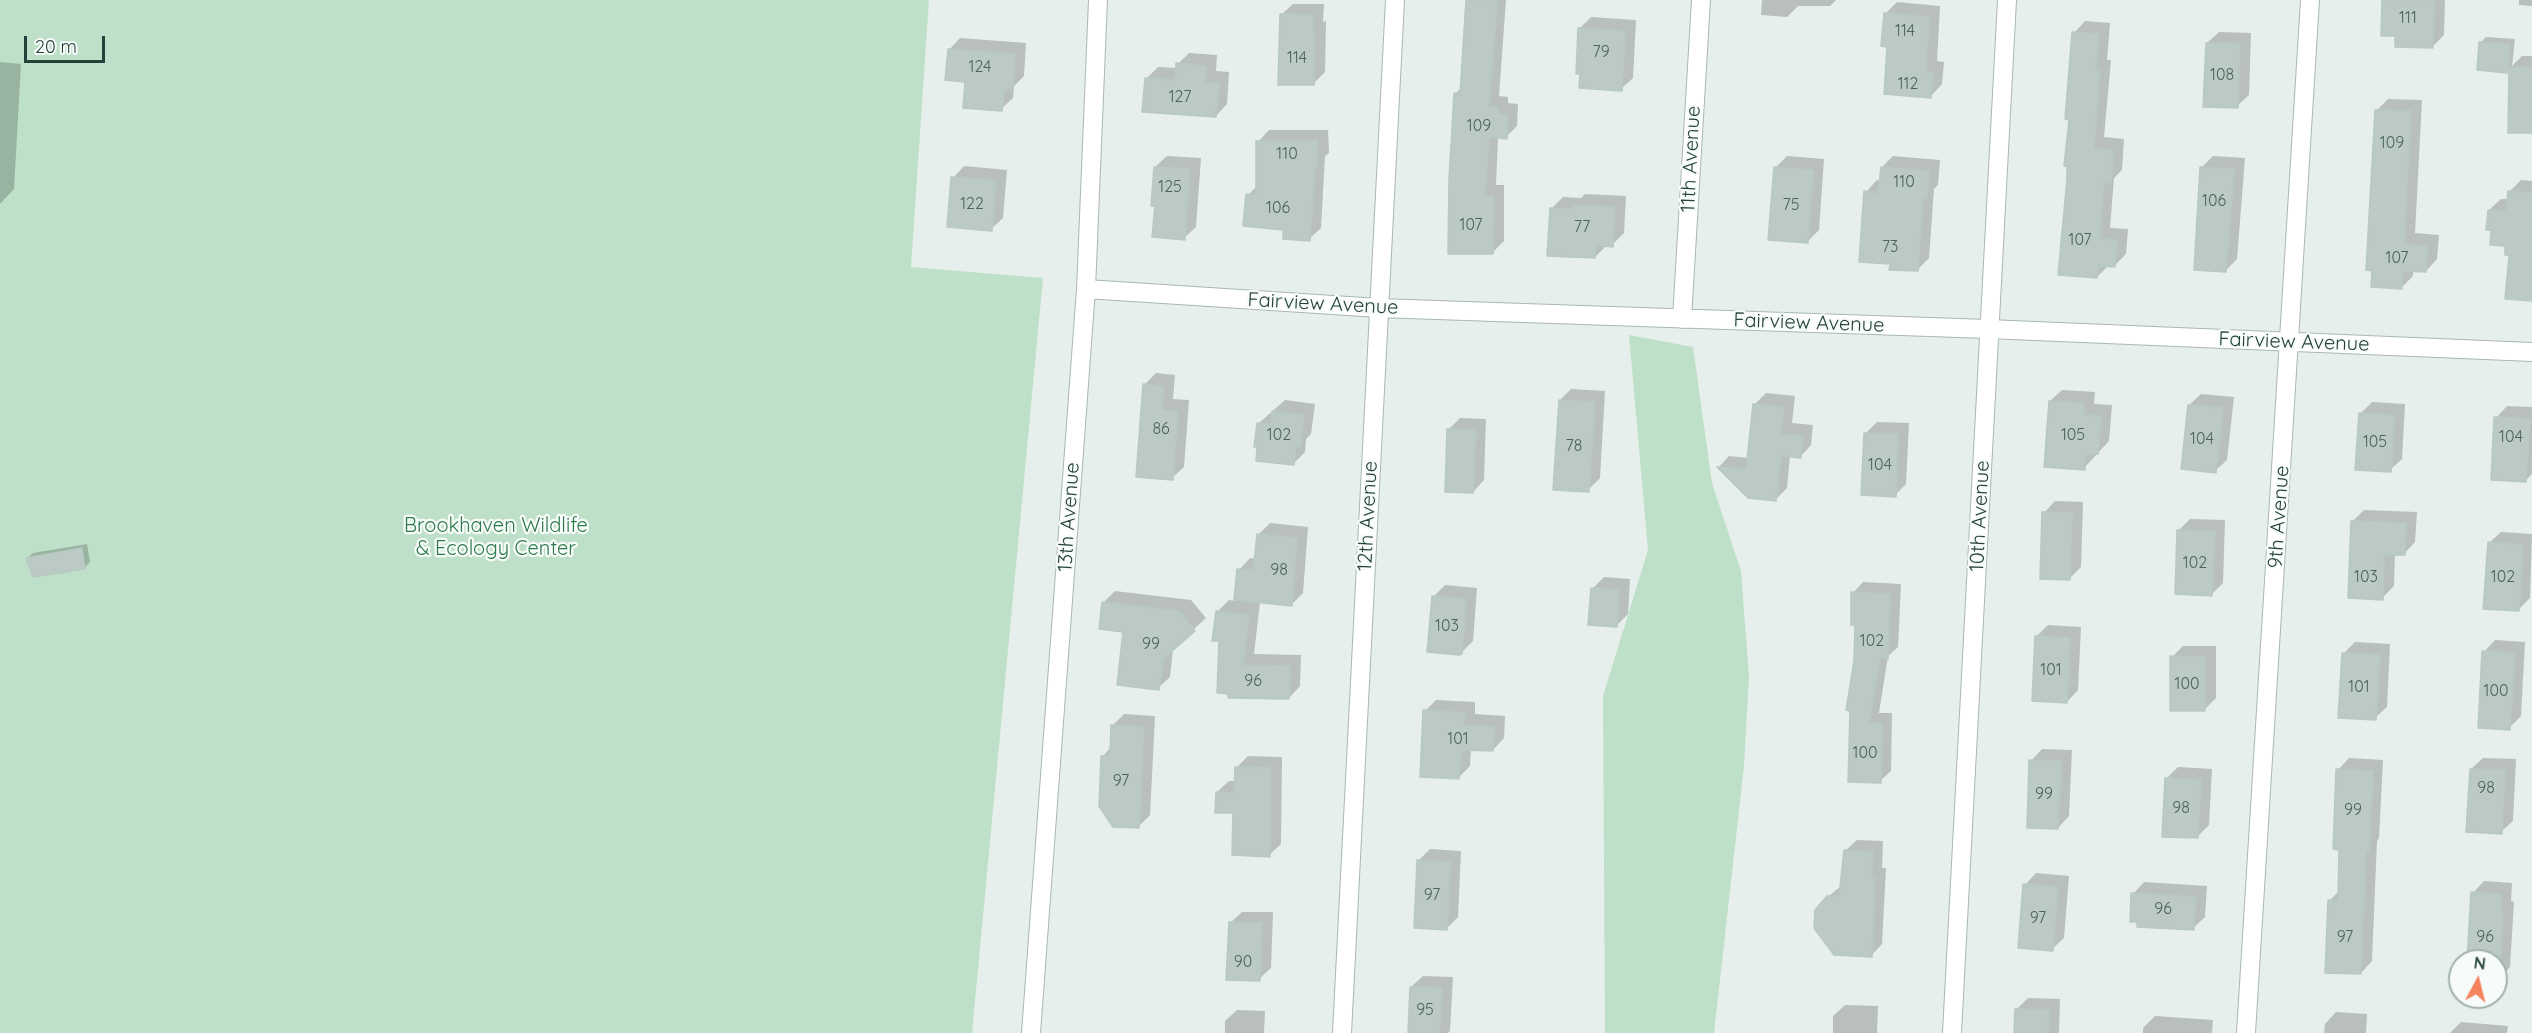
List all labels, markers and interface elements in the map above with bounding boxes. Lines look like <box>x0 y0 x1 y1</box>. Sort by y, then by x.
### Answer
house number: 111 <box>2399 8 2417 28</box>
house number: 114 <box>1895 21 1915 41</box>
scale bar <box>27 24 108 62</box>
text: 20 m <box>35 35 77 58</box>
house number: 79 <box>1592 42 1610 62</box>
house number: 114 <box>1287 48 1307 68</box>
house number: 124 <box>969 57 991 77</box>
house number: 108 <box>2210 65 2234 85</box>
house number: 112 <box>1898 74 1918 94</box>
house number: 127 <box>1169 87 1191 107</box>
street label: 11th Avenue <box>1676 105 1706 213</box>
house number: 109 <box>1467 116 1491 136</box>
house number: 109 <box>2380 133 2404 153</box>
house number: 110 <box>1276 144 1298 164</box>
house number: 110 <box>1893 172 1915 192</box>
house number: 125 <box>1158 177 1182 197</box>
house number: 106 <box>2202 191 2226 211</box>
house number: 122 <box>960 194 984 214</box>
house number: 75 <box>1783 195 1799 215</box>
house number: 106 <box>1266 198 1290 218</box>
house number: 107 <box>1460 215 1482 235</box>
house number: 77 <box>1574 217 1590 237</box>
house number: 107 <box>2069 230 2091 250</box>
house number: 73 <box>1882 237 1898 257</box>
house number: 107 <box>2386 248 2408 268</box>
street label: Fairview Avenue <box>1247 288 1399 320</box>
street label: Fairview Avenue <box>1733 308 1885 338</box>
street label: Fairview Avenue <box>2218 327 2370 357</box>
house number: 86 <box>1152 419 1170 439</box>
house number: 102 <box>1267 425 1291 445</box>
house number: 105 <box>2061 425 2085 445</box>
house number: 104 <box>2499 427 2523 447</box>
house number: 104 <box>2190 429 2214 449</box>
house number: 105 <box>2363 432 2387 452</box>
house number: 78 <box>1566 436 1582 456</box>
house number: 104 <box>1868 455 1892 475</box>
street label: 12th Avenue <box>1353 460 1383 572</box>
street label: 10th Avenue <box>1965 460 1995 572</box>
street label: 13th Avenue <box>1053 461 1085 573</box>
street label: 9th Avenue <box>2263 465 2295 569</box>
park label: Brookhaven Wildlife & Ecology Center <box>404 514 588 561</box>
house number: 102 <box>2183 553 2207 573</box>
house number: 98 <box>1270 560 1288 580</box>
house number: 103 <box>2354 567 2378 587</box>
house number: 102 <box>2491 567 2515 587</box>
house number: 103 <box>1435 616 1459 636</box>
house number: 102 <box>1860 631 1884 651</box>
house number: 99 <box>1142 634 1160 654</box>
house number: 101 <box>2040 660 2062 680</box>
house number: 96 <box>1244 671 1262 691</box>
house number: 100 <box>2175 674 2199 694</box>
house number: 101 <box>2348 677 2370 697</box>
house number: 100 <box>2484 681 2508 701</box>
house number: 101 <box>1447 729 1469 749</box>
house number: 100 <box>1853 743 1877 763</box>
house number: 97 <box>1113 771 1129 791</box>
house number: 98 <box>2477 778 2495 798</box>
house number: 99 <box>2035 784 2053 804</box>
house number: 98 <box>2172 798 2190 818</box>
house number: 99 <box>2344 800 2362 820</box>
house number: 97 <box>1424 885 1440 905</box>
house number: 96 <box>2154 899 2172 919</box>
house number: 97 <box>2030 908 2046 928</box>
house number: 97 <box>2337 927 2353 947</box>
house number: 96 <box>2476 927 2494 947</box>
north arrow <box>2448 949 2508 1009</box>
house number: 90 <box>1234 952 1252 972</box>
text: N <box>2473 952 2487 974</box>
house number: 95 <box>1416 1000 1434 1020</box>

